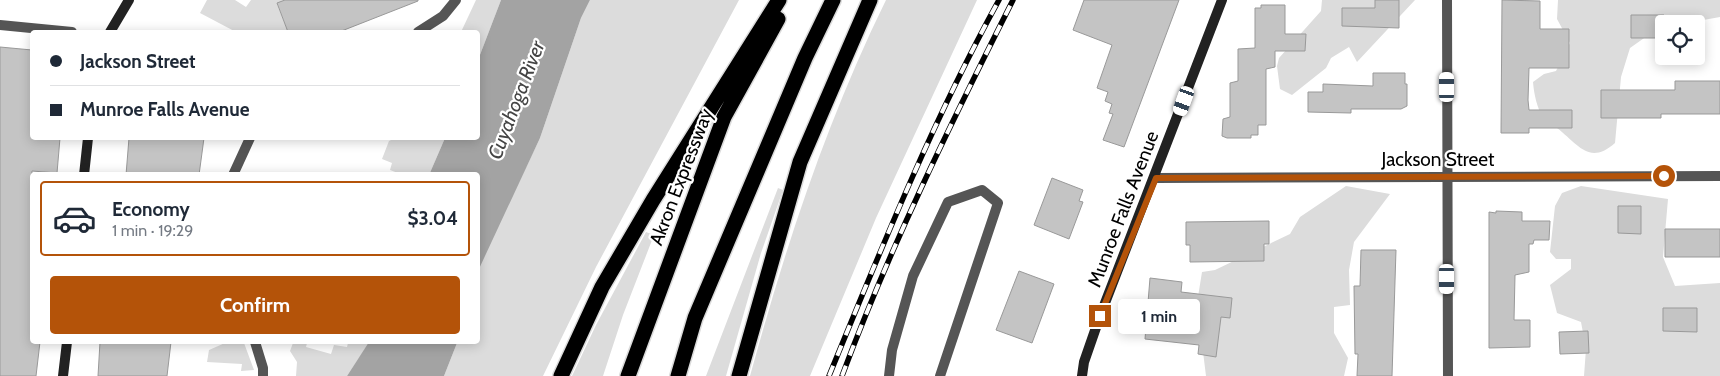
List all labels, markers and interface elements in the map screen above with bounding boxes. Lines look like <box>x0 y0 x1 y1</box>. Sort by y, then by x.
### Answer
map controls <box>1655 15 1705 65</box>
button: locate <box>1655 15 1705 65</box>
water label: Cuyahoga River <box>482 37 550 163</box>
text: Jackson Street <box>80 50 196 73</box>
car <box>1439 72 1454 102</box>
car <box>1171 84 1196 118</box>
text: Munroe Falls Avenue <box>80 98 250 121</box>
street label: Akron Expressway <box>644 105 718 249</box>
street label: Munroe Falls Avenue <box>1083 127 1163 290</box>
street label: Jackson Street <box>1381 148 1495 171</box>
route start <box>1653 165 1675 187</box>
icon: car <box>52 196 97 241</box>
text: Economy <box>112 198 190 221</box>
text: $3.04 <box>407 207 458 230</box>
text: 1 min · 19:29 <box>112 221 193 240</box>
car <box>1439 264 1454 294</box>
button: Confirm <box>50 276 460 334</box>
callout: 1 min <box>1118 298 1200 334</box>
route end <box>1089 305 1111 327</box>
text: 1 min <box>1141 307 1177 326</box>

